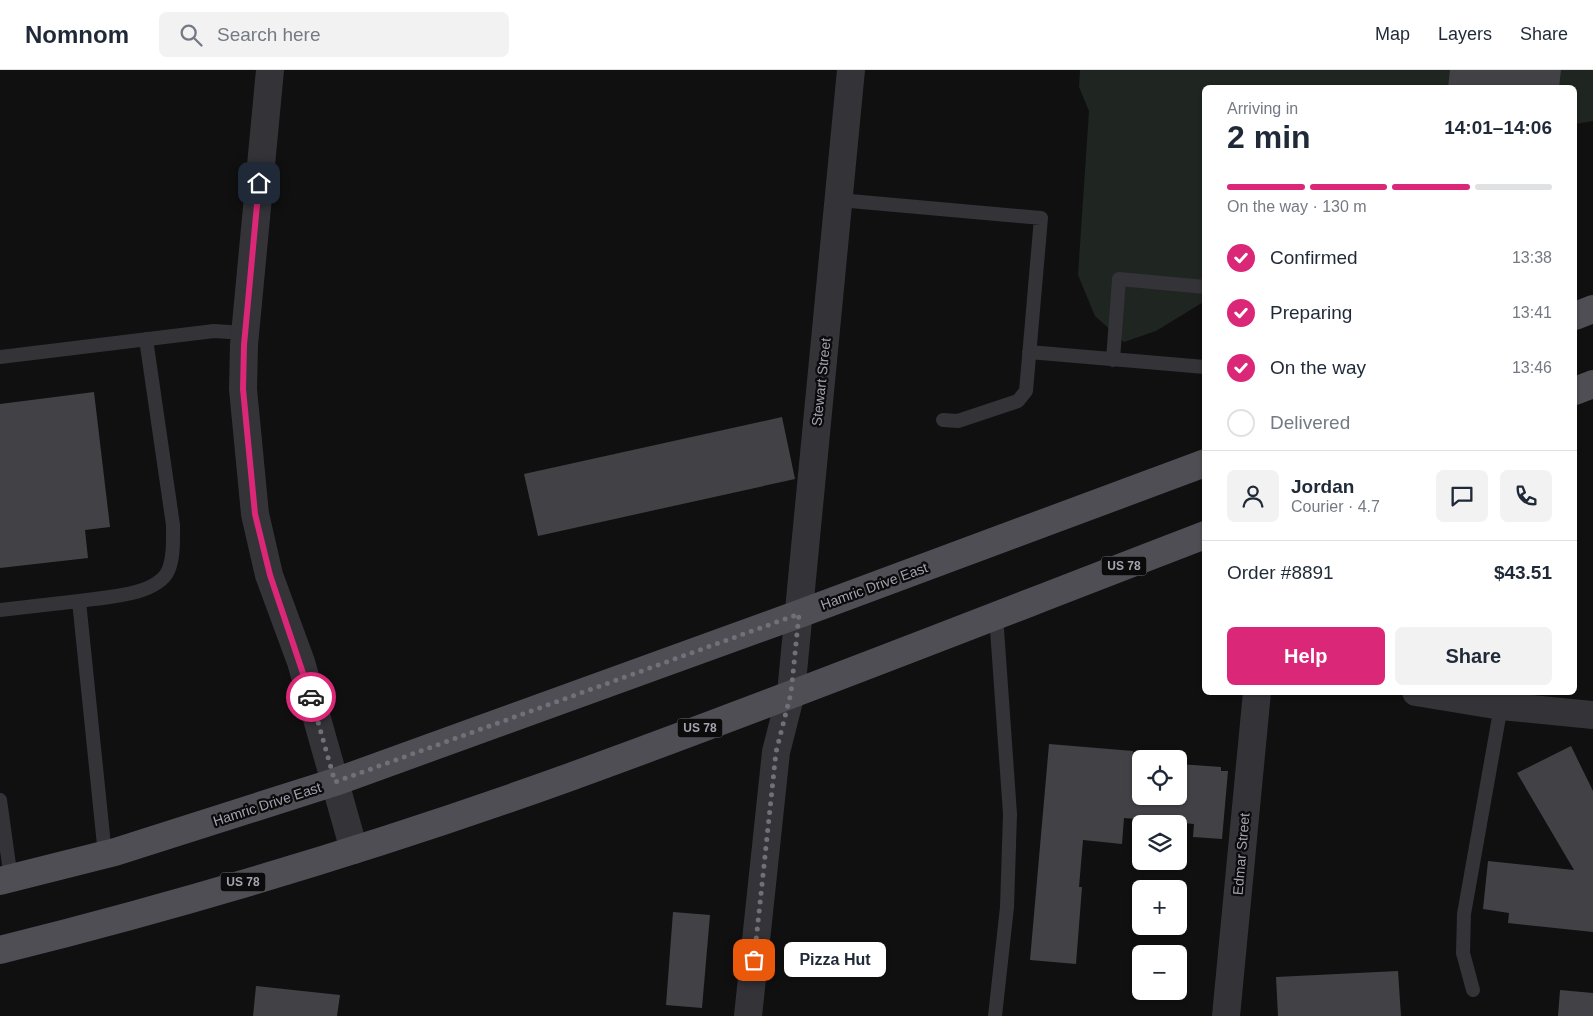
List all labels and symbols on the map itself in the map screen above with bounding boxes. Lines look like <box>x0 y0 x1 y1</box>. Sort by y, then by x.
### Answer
pin <box>238 162 280 204</box>
street label: Stewart Street <box>808 337 834 427</box>
road number: US 78 <box>1102 556 1146 576</box>
street label: Hamric Drive East <box>818 559 930 613</box>
courier <box>286 672 336 722</box>
road number: US 78 <box>678 718 722 738</box>
street label: Hamric Drive East <box>211 779 323 829</box>
street label: Edmar Street <box>1229 812 1253 896</box>
road number: US 78 <box>220 872 266 892</box>
pin <box>733 939 775 981</box>
callout: Pizza Hut <box>784 942 886 978</box>

